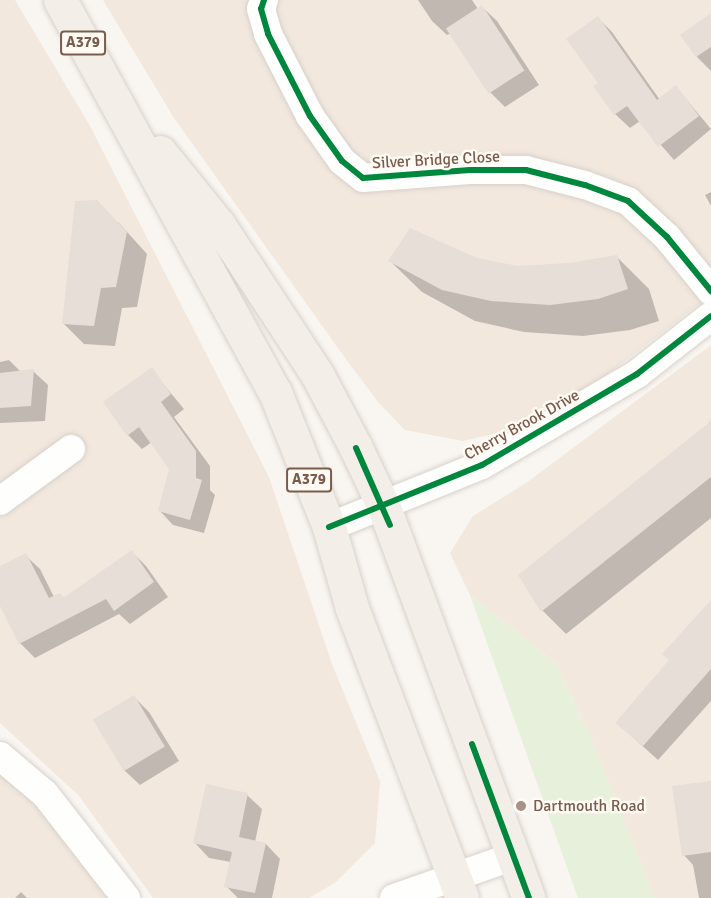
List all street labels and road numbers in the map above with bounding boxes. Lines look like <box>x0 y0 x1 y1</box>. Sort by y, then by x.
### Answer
road number: A379 <box>59 31 107 55</box>
street label: Silver Bridge Close <box>372 147 500 173</box>
street label: Cherry Brook Drive <box>461 385 583 465</box>
road number: A379 <box>285 468 333 492</box>

